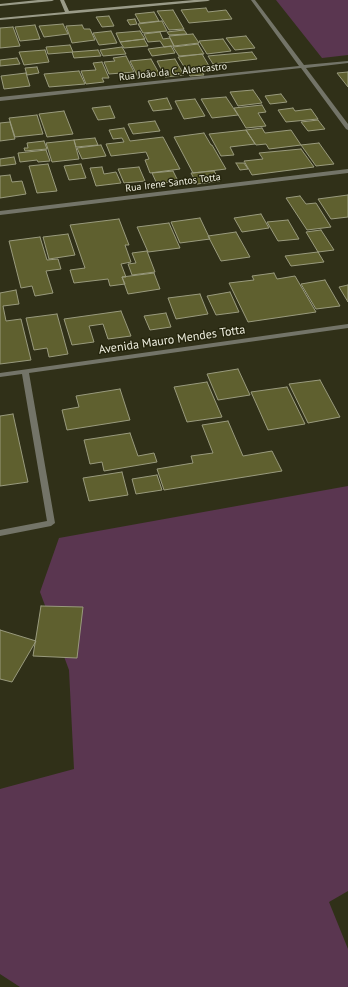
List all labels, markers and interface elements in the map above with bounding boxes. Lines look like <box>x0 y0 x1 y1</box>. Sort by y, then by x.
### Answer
street label: Rua João da C. Alencastro <box>118 60 228 84</box>
street label: Rua Irene Santos Totta <box>125 171 221 195</box>
street label: Avenida Mauro Mendes Totta <box>98 323 246 357</box>

